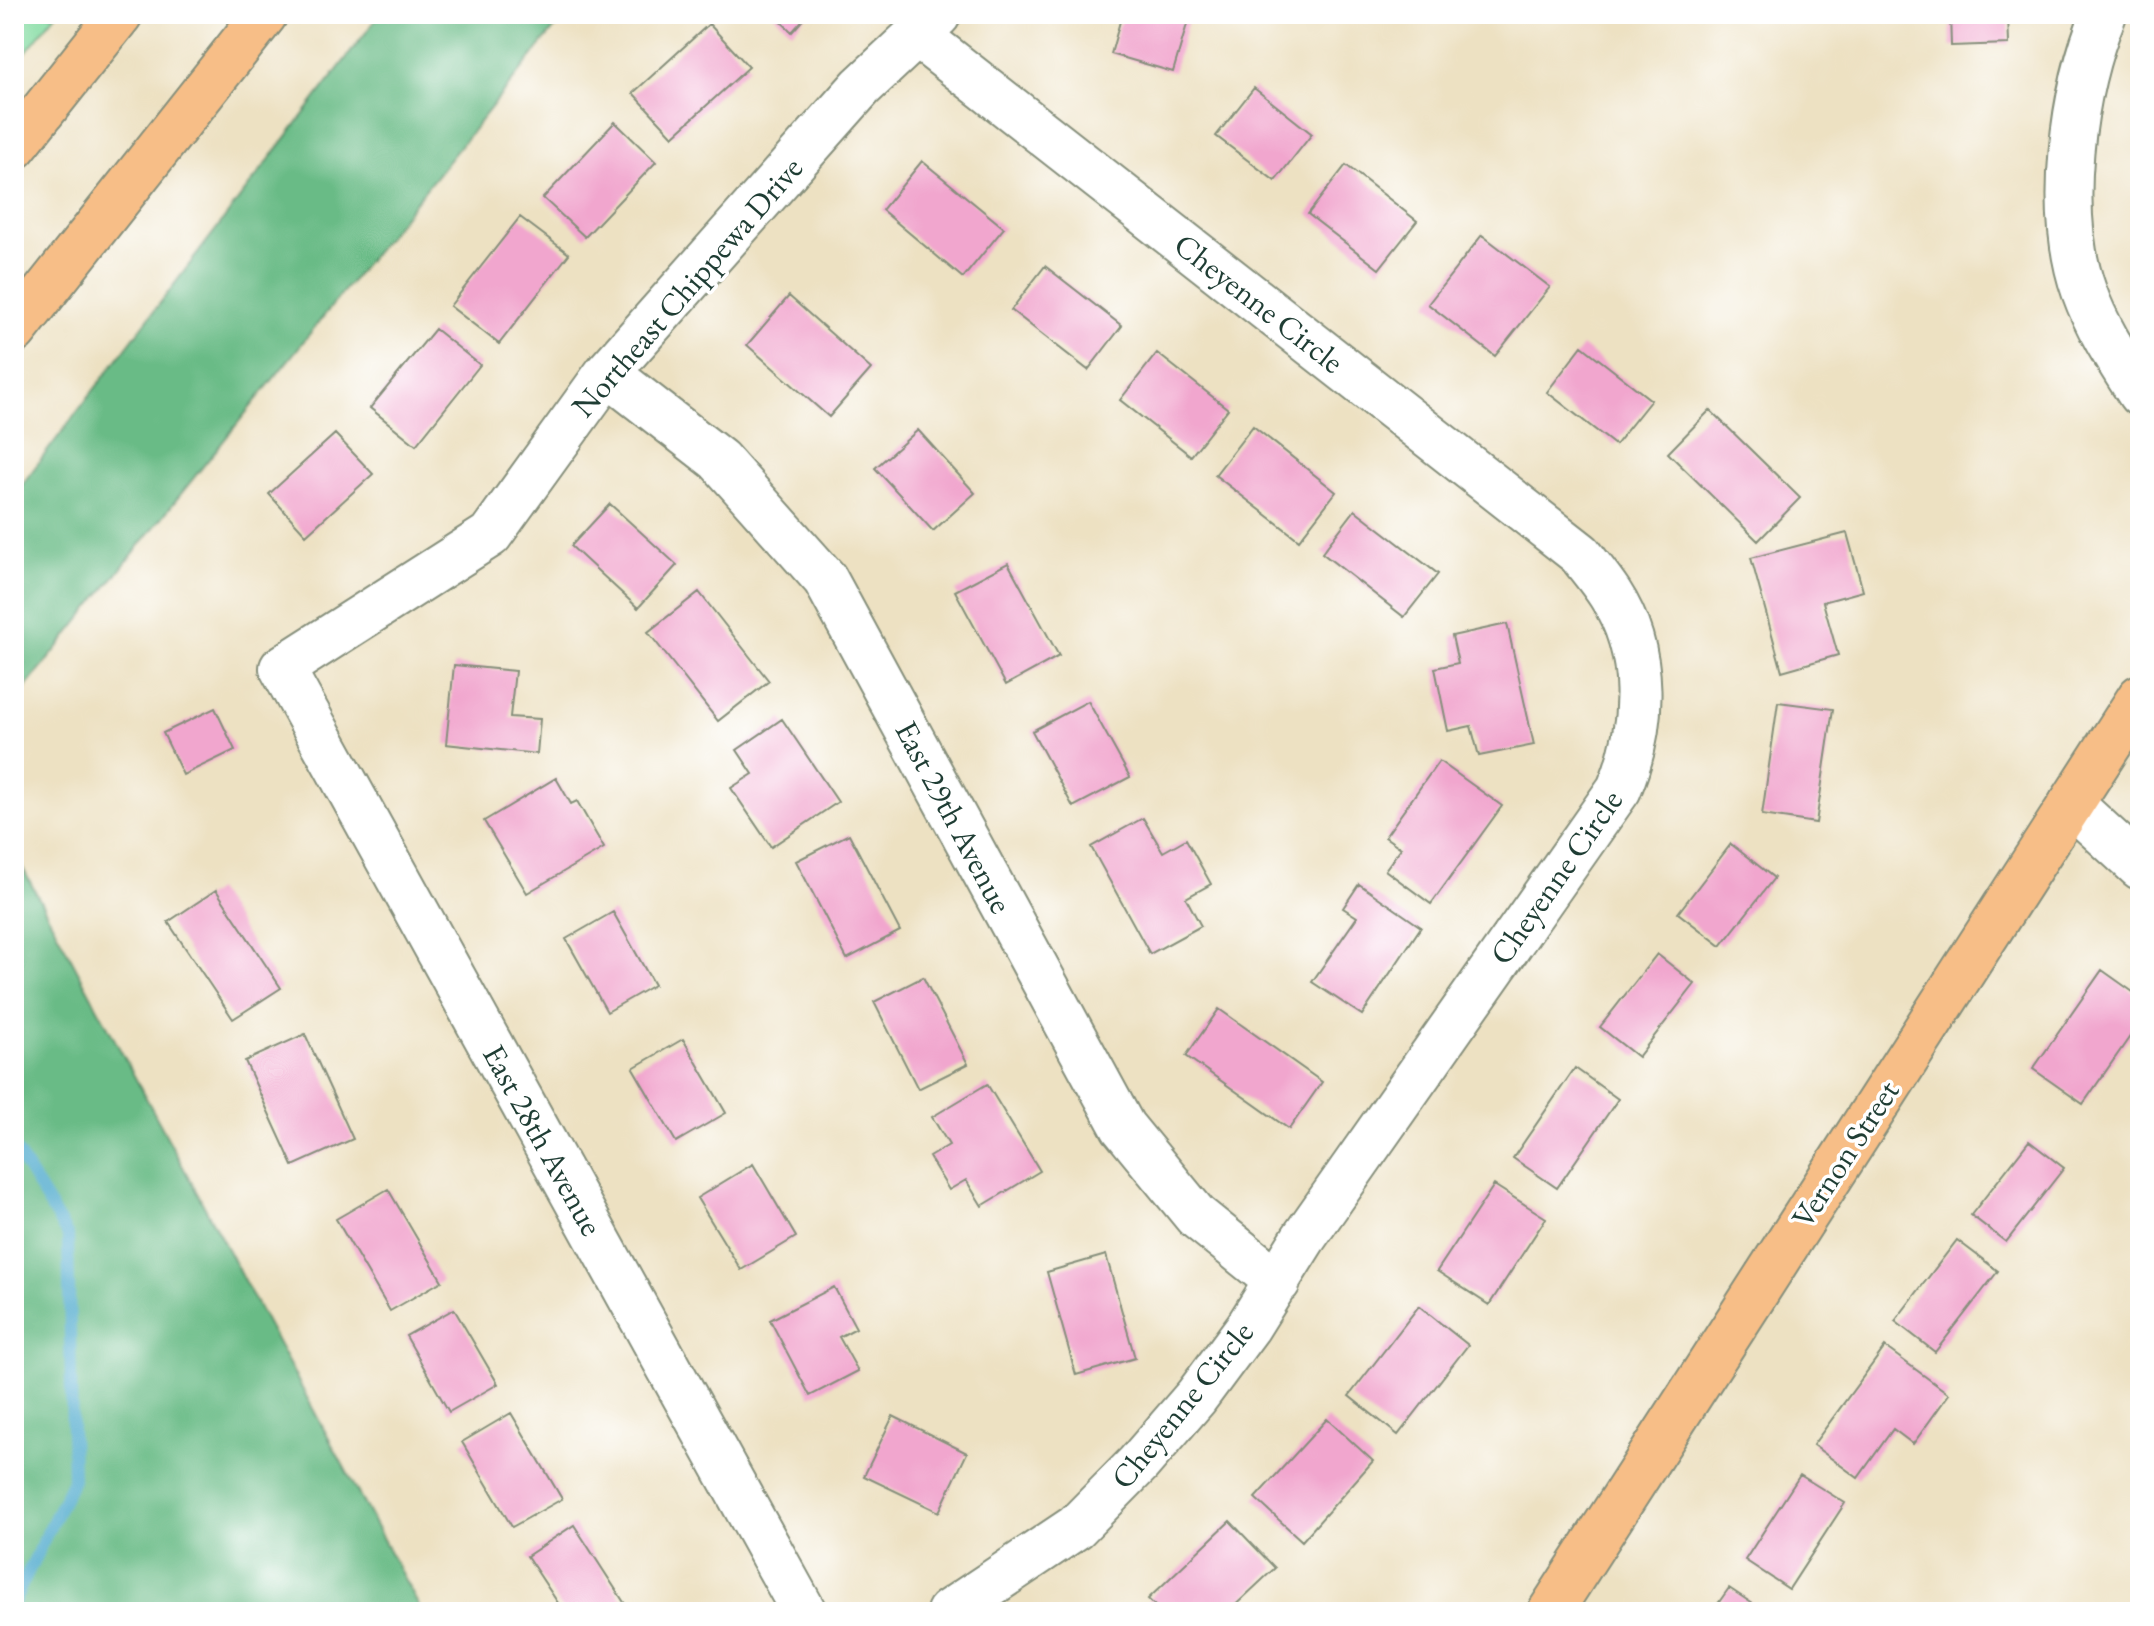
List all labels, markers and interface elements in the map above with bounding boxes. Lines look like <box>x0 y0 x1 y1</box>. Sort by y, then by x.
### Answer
street label: Northeast Chippewa Drive <box>562 148 812 426</box>
street label: Cheyenne Circle <box>1166 224 1352 382</box>
street label: East 29th Avenue <box>886 713 1022 921</box>
street label: Cheyenne Circle <box>1480 781 1632 973</box>
street label: East 28th Avenue <box>473 1037 613 1243</box>
street label: Vernon Street <box>1782 1072 1908 1236</box>
street label: Cheyenne Circle <box>1101 1312 1263 1498</box>

